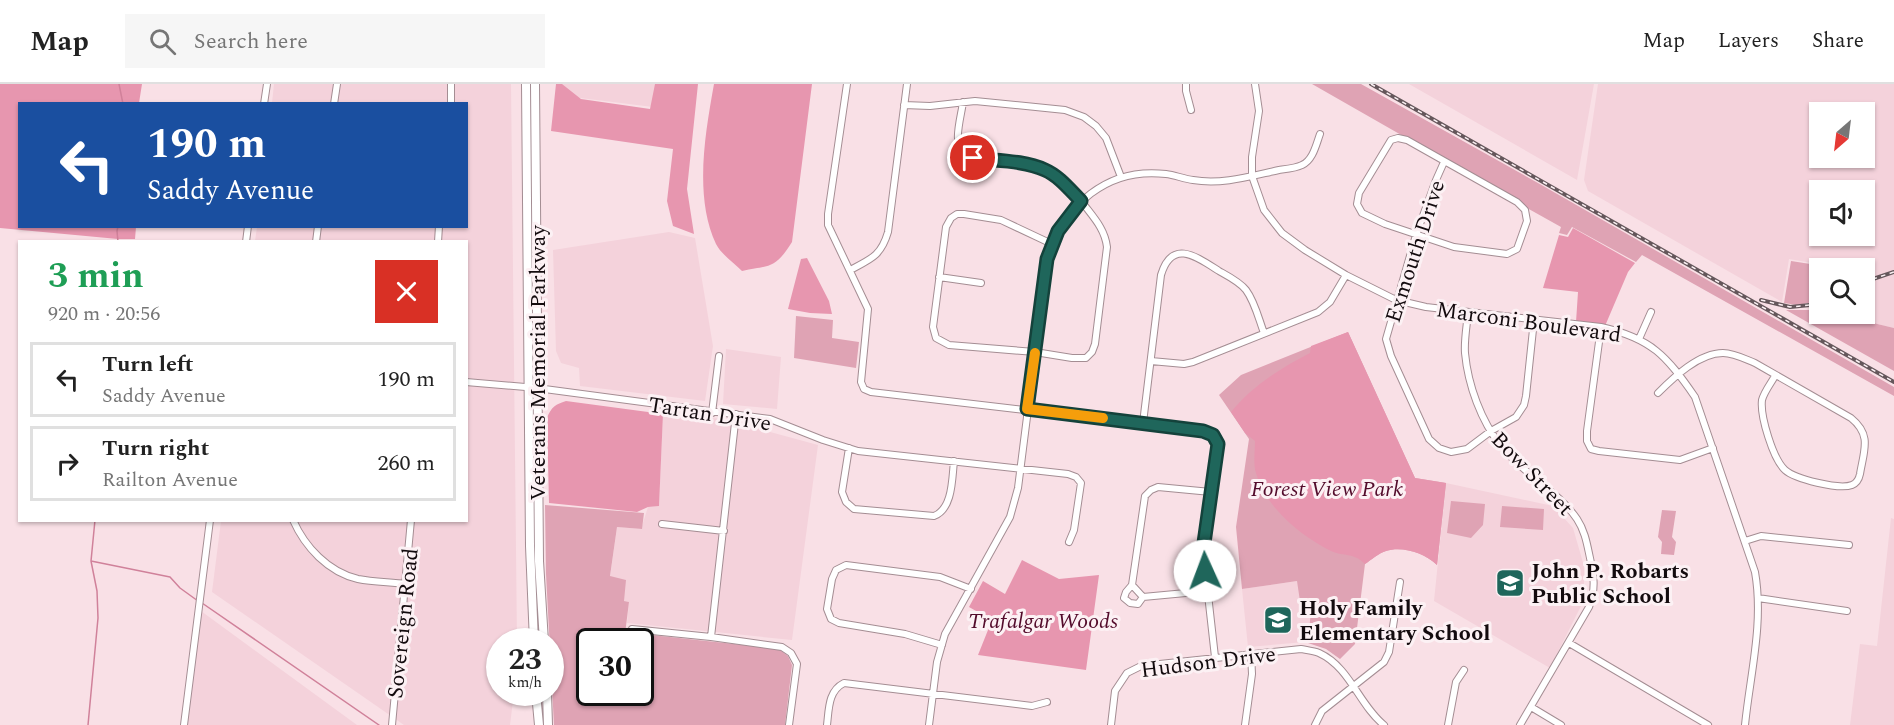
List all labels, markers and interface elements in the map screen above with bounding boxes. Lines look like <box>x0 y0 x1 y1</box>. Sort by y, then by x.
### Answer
search box <box>125 14 545 68</box>
text: Map <box>30 20 89 63</box>
icon: search <box>146 25 179 58</box>
text: Search here <box>194 25 308 58</box>
text: Map <box>1643 25 1685 57</box>
text: Layers <box>1718 25 1779 57</box>
text: Share <box>1812 25 1864 57</box>
north arrow <box>1809 102 1875 168</box>
map controls <box>1809 102 1875 324</box>
text: 190 m <box>147 113 266 176</box>
icon: left <box>48 126 126 204</box>
pin <box>947 132 998 183</box>
icon: arrive <box>956 141 989 174</box>
text: Saddy Avenue <box>147 170 314 212</box>
street label: Exmouth Drive <box>1377 176 1454 327</box>
button: sound <box>1809 180 1875 246</box>
street label: Veterans Memorial Parkway <box>522 224 555 501</box>
text: 3 min <box>48 249 144 304</box>
button: search <box>1809 258 1875 324</box>
button: close <box>375 260 438 323</box>
street label: Marconi Boulevard <box>1434 293 1623 352</box>
text: 920 m · 20:56 <box>48 299 160 329</box>
text: Turn left <box>102 348 194 381</box>
icon: left <box>51 363 84 396</box>
text: 190 m <box>378 363 435 396</box>
text: Saddy Avenue <box>102 381 226 411</box>
street label: Tartan Drive <box>646 388 774 440</box>
street label: Bow Street <box>1483 424 1581 524</box>
text: Turn right <box>102 432 209 465</box>
icon: right <box>51 447 84 480</box>
text: 260 m <box>378 447 435 480</box>
text: Railton Avenue <box>102 465 238 495</box>
park label: Forest View Park <box>1251 473 1403 506</box>
position arrow <box>1173 539 1237 603</box>
street label: Sovereign Road <box>379 546 428 700</box>
place label: John P. Robarts Public School <box>1531 555 1689 613</box>
school or university icon: John P. Robarts Public School <box>1494 567 1526 599</box>
place label: Holy Family Elementary School <box>1299 592 1490 650</box>
school or university icon: Holy Family Elementary School <box>1262 604 1294 636</box>
park label: Trafalgar Woods <box>968 605 1118 638</box>
speed limit sign: 30 <box>576 628 654 706</box>
text: 23 <box>508 637 542 683</box>
street label: Hudson Drive <box>1139 638 1278 687</box>
text: km/h <box>508 671 542 694</box>

